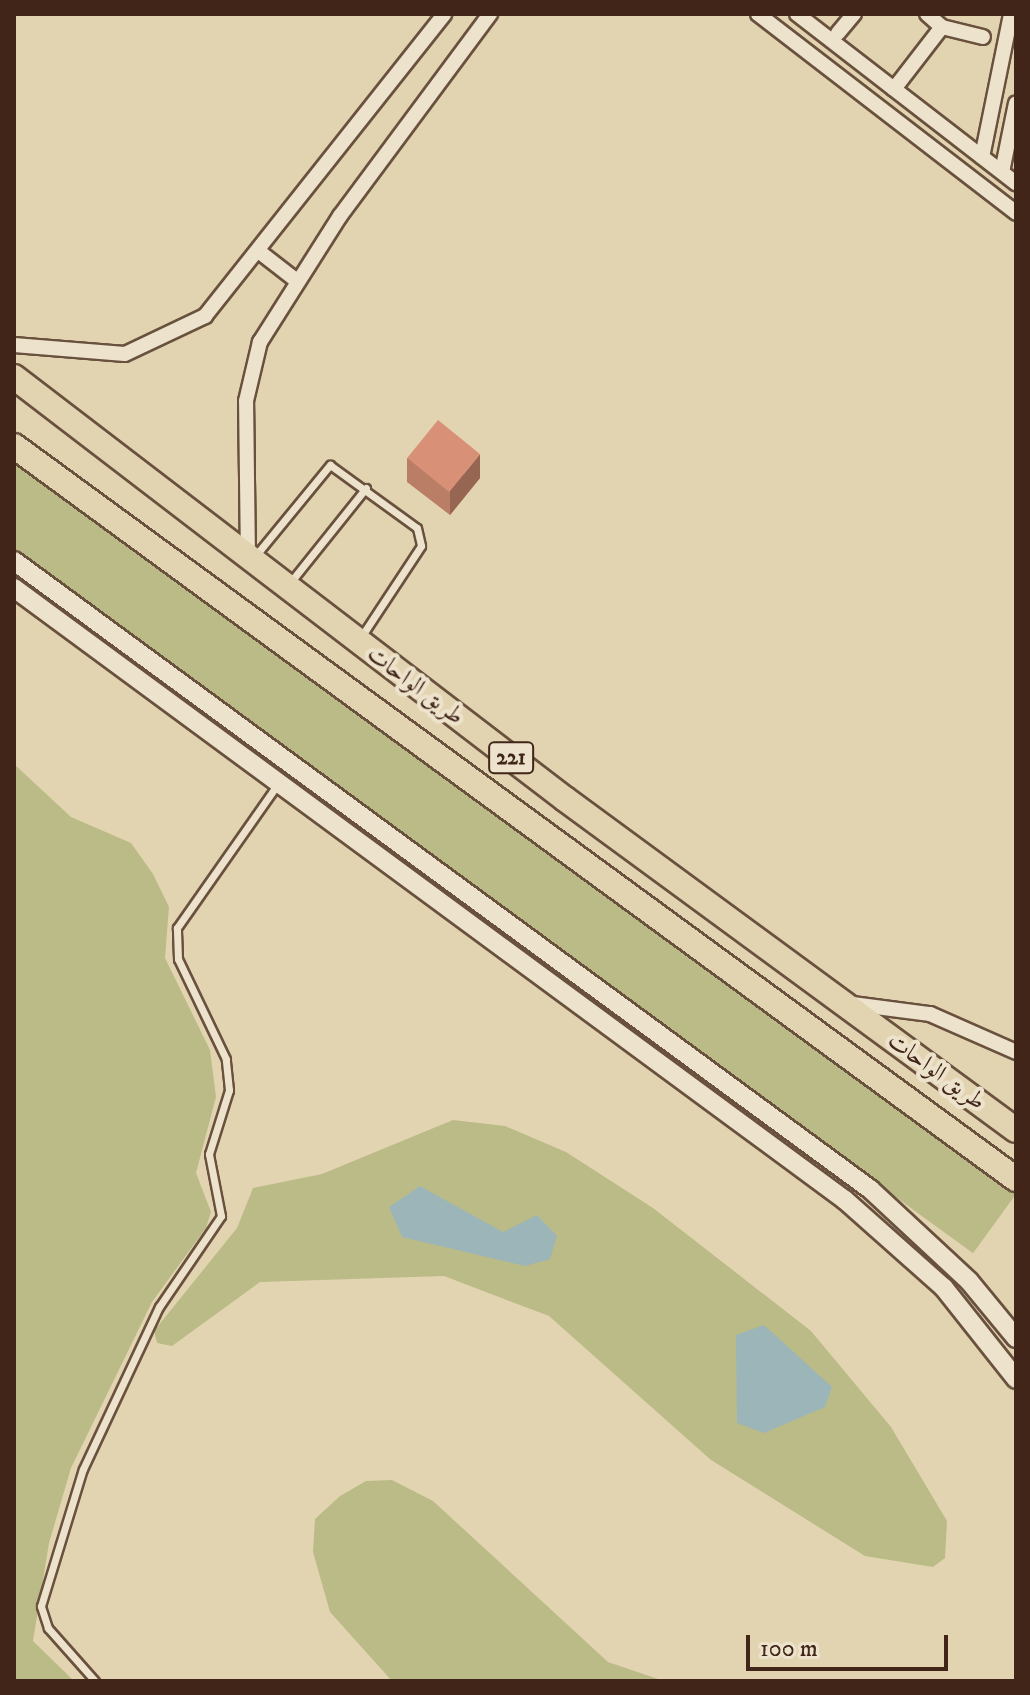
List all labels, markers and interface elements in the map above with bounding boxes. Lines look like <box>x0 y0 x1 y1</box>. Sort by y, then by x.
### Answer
street label: طريق الواحات <box>361 640 469 732</box>
road number: 221 <box>487 740 535 776</box>
street label: طريق الواحات <box>881 1027 991 1117</box>
scale bar <box>750 1619 952 1669</box>
text: 100 m <box>760 1634 818 1664</box>

